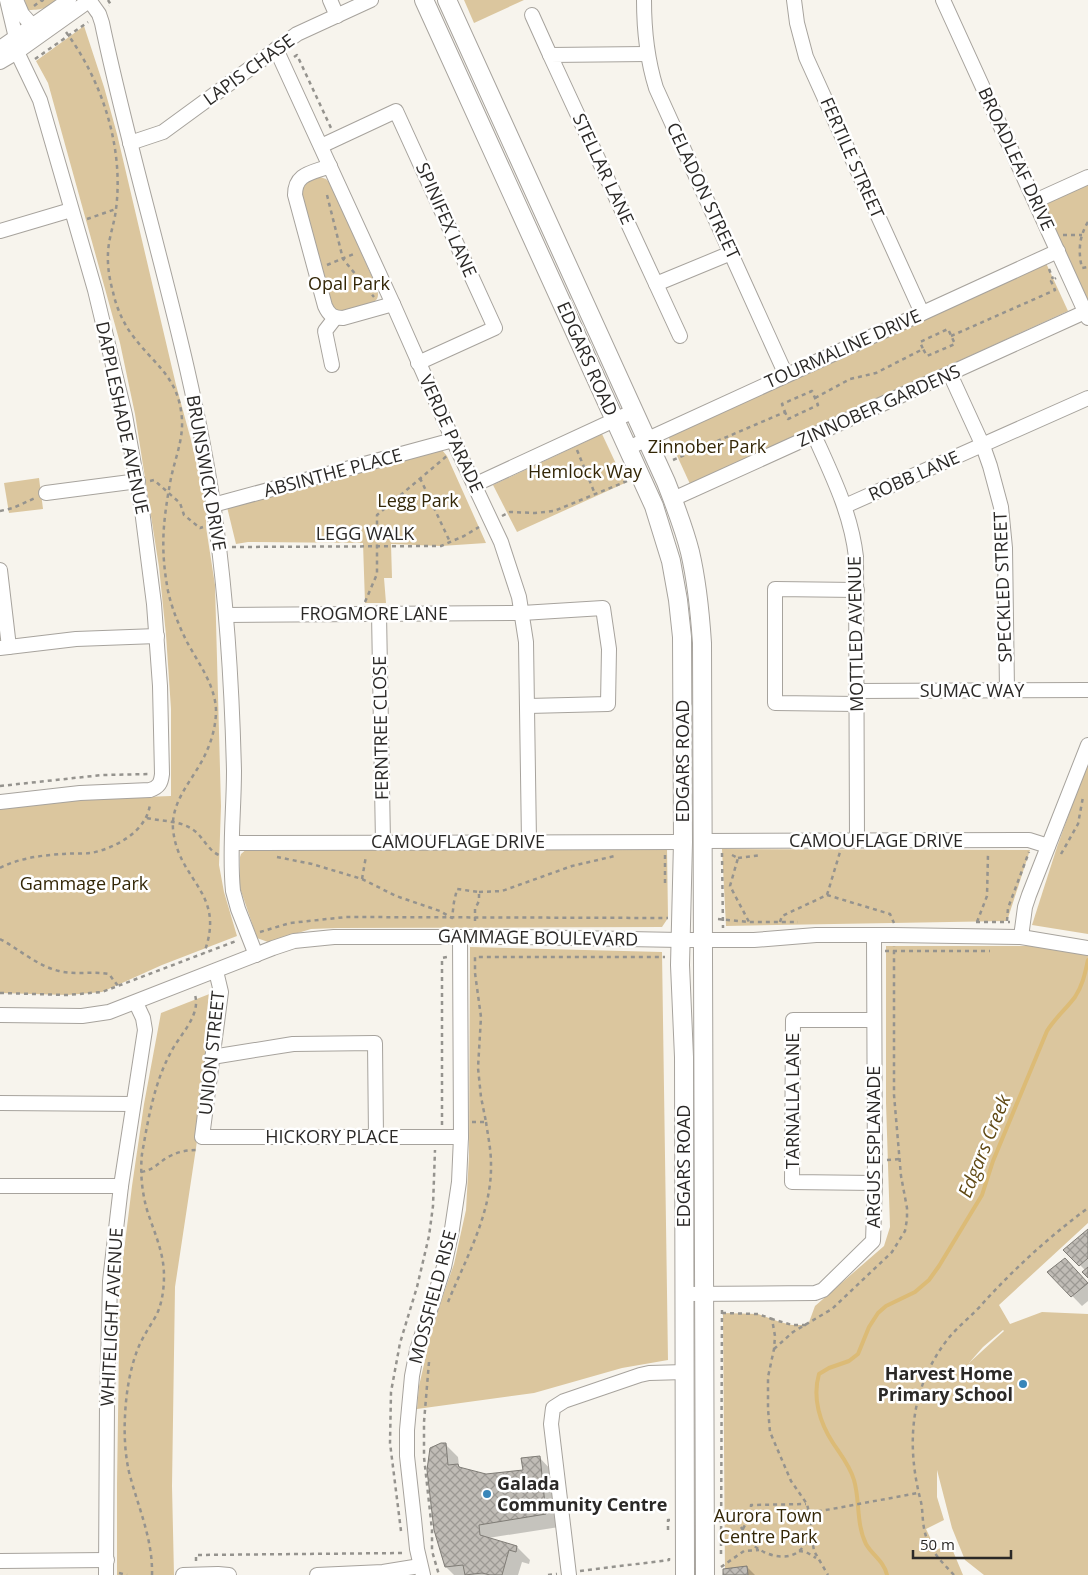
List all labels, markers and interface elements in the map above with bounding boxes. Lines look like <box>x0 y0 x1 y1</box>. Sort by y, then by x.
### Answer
street label: LAPIS CHASE <box>198 28 299 110</box>
street label: BROADLEAF DRIVE <box>973 83 1061 234</box>
street label: FERTILE STREET <box>815 93 890 222</box>
street label: STELLAR LANE <box>568 109 640 228</box>
street label: CELADON STREET <box>662 118 746 263</box>
street label: SPINIFEX LANE <box>411 159 483 281</box>
park label: Opal Park <box>308 271 390 295</box>
street label: EDGARS ROAD <box>552 298 624 420</box>
street label: TOURMALINE DRIVE <box>761 303 924 393</box>
street label: DAPPLESHADE AVENUE <box>91 319 155 516</box>
street label: ZINNOBER GARDENS <box>793 358 964 452</box>
street label: VERDE PARADE <box>414 371 490 496</box>
street label: BRUNSWICK DRIVE <box>181 393 233 553</box>
park label: Zinnober Park <box>648 434 767 458</box>
street label: ABSINTHE PLACE <box>261 442 405 502</box>
street label: ROBB LANE <box>864 444 963 506</box>
park label: Hemlock Way <box>528 459 643 483</box>
park label: Legg Park <box>377 488 459 512</box>
street label: SPECKLED STREET <box>987 511 1017 663</box>
street label: LEGG WALK <box>316 521 415 545</box>
street label: MOTTLED AVENUE <box>842 556 868 712</box>
street label: FROGMORE LANE <box>300 601 448 625</box>
street label: FERNTREE CLOSE <box>367 656 393 800</box>
street label: SUMAC WAY <box>920 678 1025 702</box>
street label: EDGARS ROAD <box>670 700 694 822</box>
street label: CAMOUFLAGE DRIVE <box>789 828 963 852</box>
street label: CAMOUFLAGE DRIVE <box>371 829 545 853</box>
park label: Gammage Park <box>20 871 149 895</box>
street label: GAMMAGE BOULEVARD <box>438 923 638 951</box>
street label: UNION STREET <box>193 990 229 1116</box>
street label: TARNALLA LANE <box>780 1033 804 1169</box>
street label: ARGUS ESPLANADE <box>861 1066 885 1228</box>
water label: Edgars Creek <box>952 1090 1017 1201</box>
street label: EDGARS ROAD <box>671 1105 695 1227</box>
street label: HICKORY PLACE <box>265 1124 399 1148</box>
street label: WHITELIGHT AVENUE <box>94 1227 128 1407</box>
street label: MOSSFIELD RISE <box>403 1227 461 1366</box>
place label: Harvest Home Primary School <box>878 1361 1013 1406</box>
marker: Harvest Home Primary School <box>1017 1378 1029 1390</box>
place label: Galada Community Centre <box>497 1471 667 1516</box>
marker: Galada Community Centre <box>481 1488 493 1500</box>
park label: Aurora Town Centre Park <box>714 1503 822 1548</box>
scale bar <box>913 1528 1010 1560</box>
text: 50 m <box>920 1534 955 1554</box>

